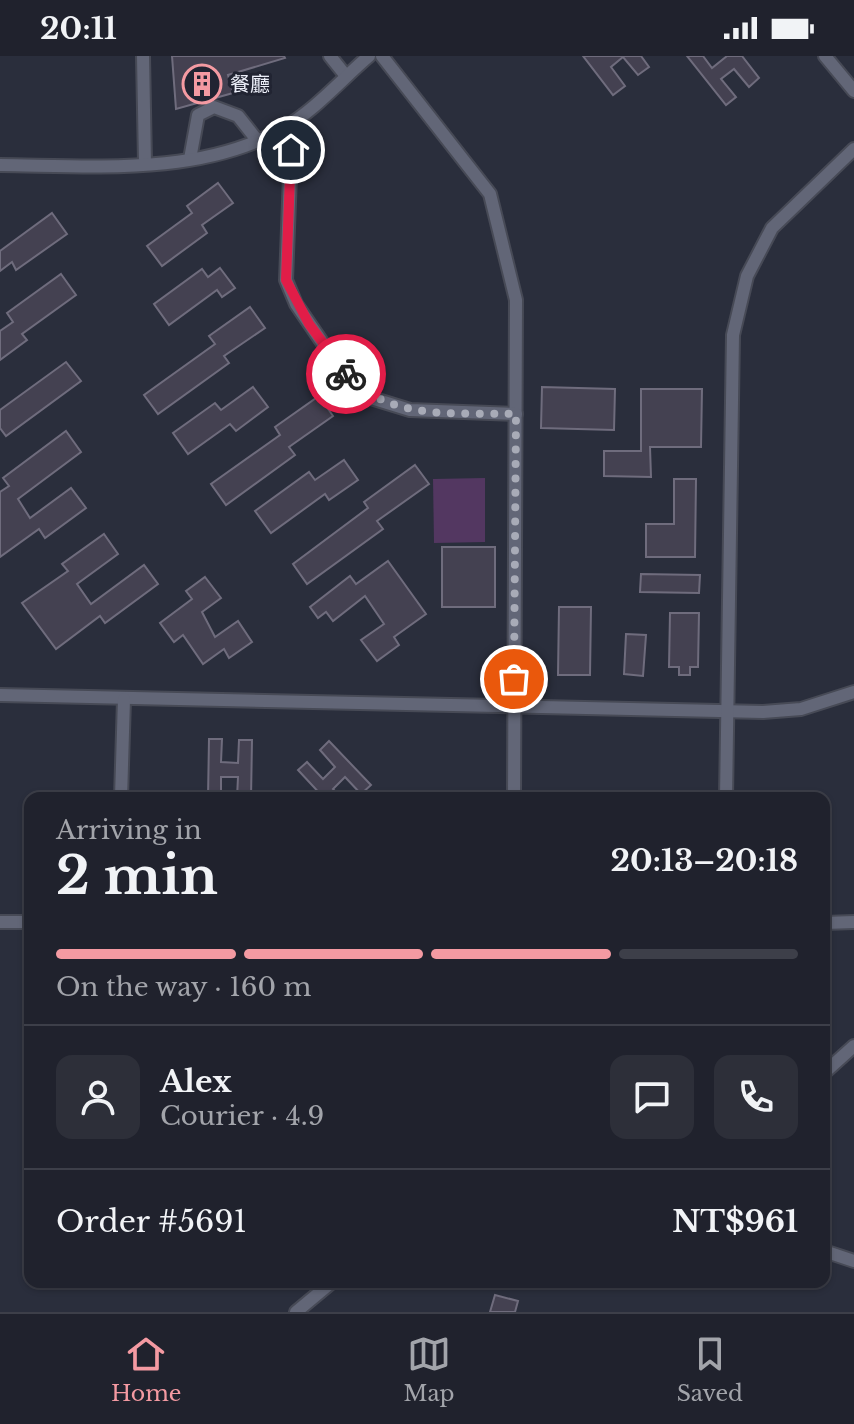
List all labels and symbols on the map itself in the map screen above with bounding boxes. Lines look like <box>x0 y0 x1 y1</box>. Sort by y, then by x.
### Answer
building icon: 餐廳 <box>181 63 223 105</box>
place label: 餐廳 <box>230 72 270 96</box>
pin <box>257 116 325 184</box>
courier <box>306 334 386 414</box>
pin <box>480 645 548 713</box>

